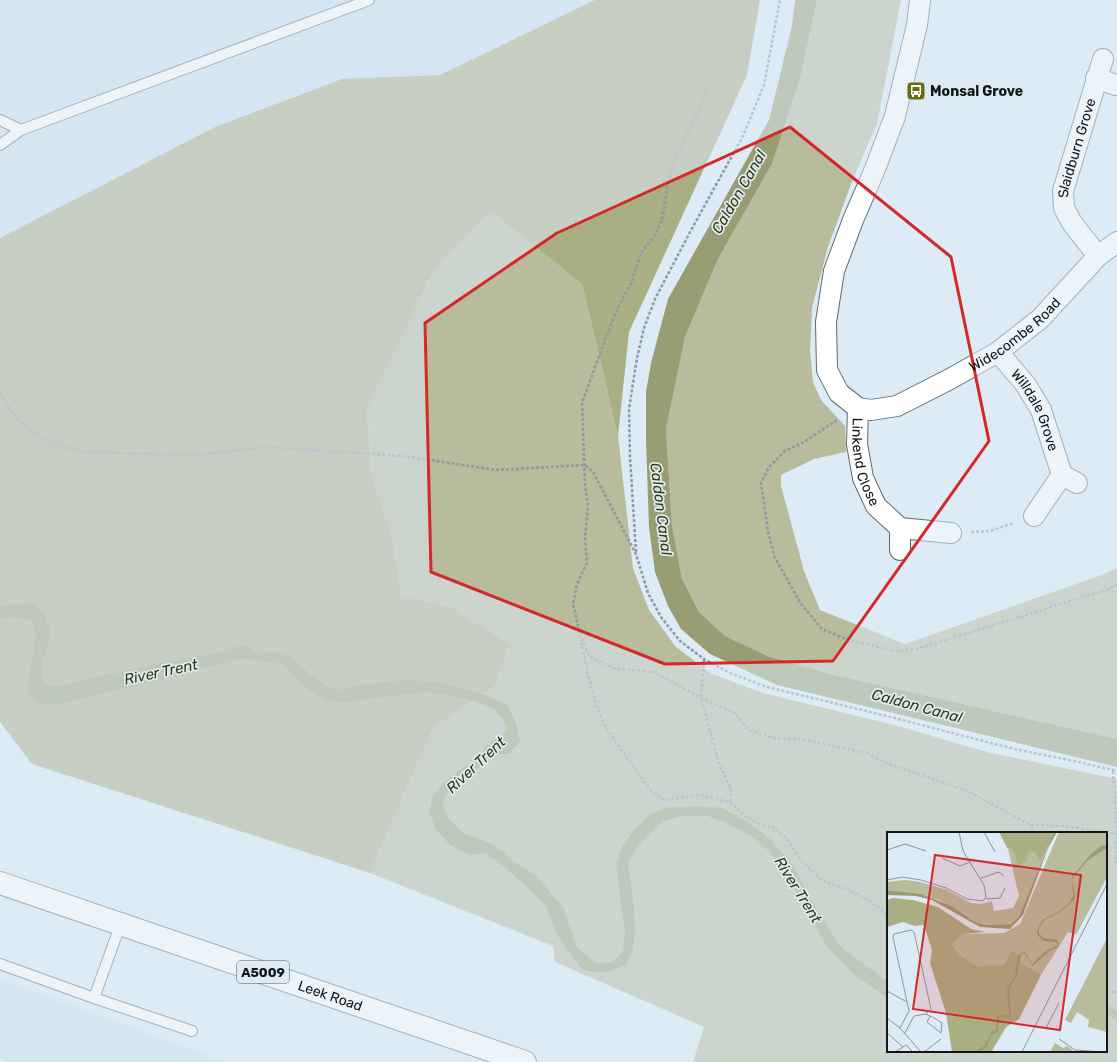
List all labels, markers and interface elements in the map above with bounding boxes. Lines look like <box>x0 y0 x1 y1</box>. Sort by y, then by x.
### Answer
bus stop icon: Monsal Grove <box>905 80 927 102</box>
place label: Monsal Grove <box>930 83 1023 100</box>
street label: Slaidburn Grove <box>1054 96 1099 198</box>
water label: Caldon Canal <box>708 147 770 237</box>
street label: Widecombe Road <box>966 294 1064 375</box>
street label: Willdale Grove <box>1008 366 1062 453</box>
street label: Linkend Close <box>848 417 883 509</box>
water label: Caldon Canal <box>646 462 676 557</box>
water label: River Trent <box>122 655 200 689</box>
water label: Caldon Canal <box>870 685 965 727</box>
water label: River Trent <box>442 733 510 797</box>
inset map <box>887 832 1107 1052</box>
water label: River Trent <box>771 853 826 927</box>
road number: A5009 <box>237 961 289 983</box>
street label: Leek Road <box>296 977 365 1015</box>

